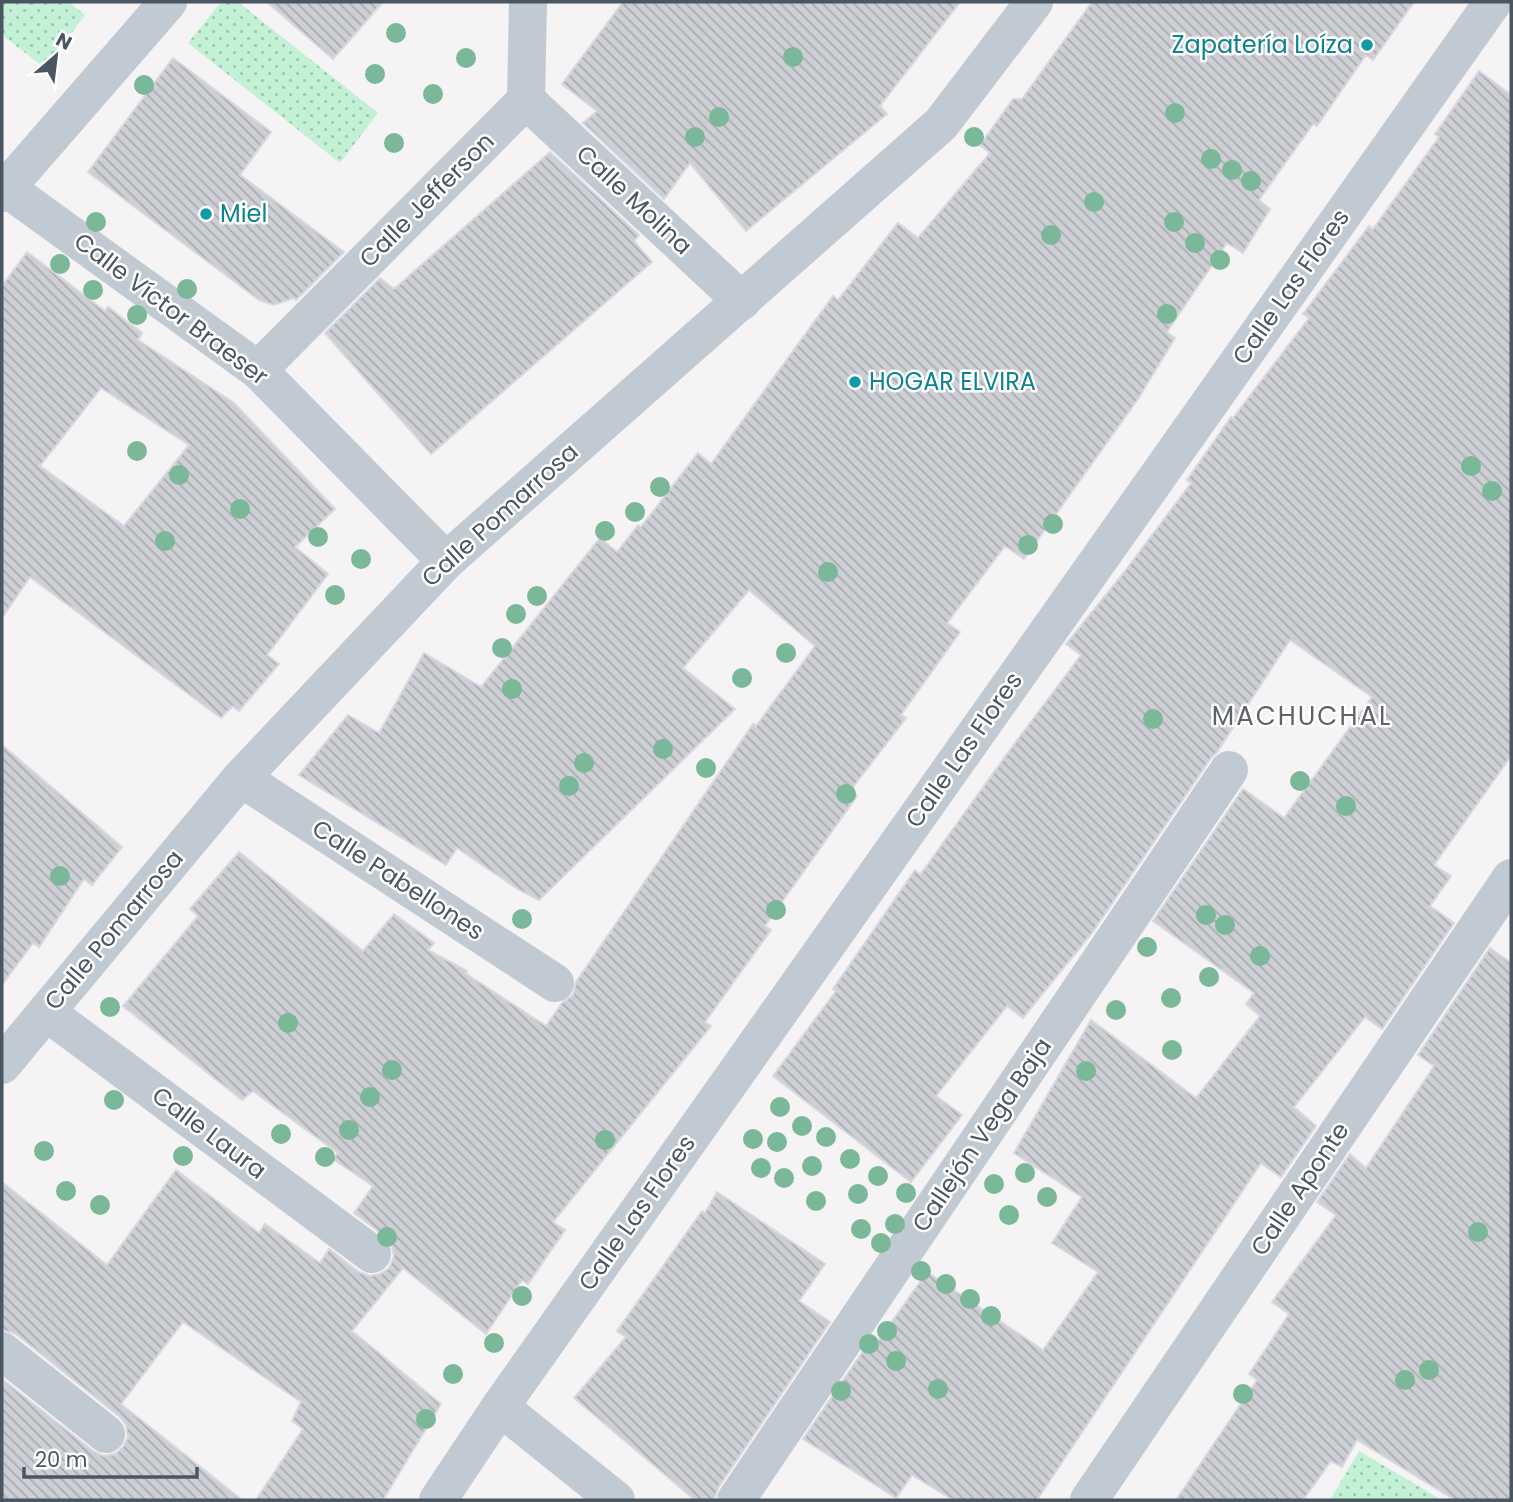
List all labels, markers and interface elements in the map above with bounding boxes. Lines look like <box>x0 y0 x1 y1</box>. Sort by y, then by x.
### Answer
north arrow <box>21 21 91 91</box>
text: N <box>51 26 76 57</box>
place label: Zapatería Loíza <box>1171 28 1353 61</box>
marker: Zapatería Loíza <box>1359 37 1375 53</box>
street label: Calle Jefferson <box>352 125 501 274</box>
street label: Calle Molina <box>569 137 699 262</box>
place label: Miel <box>220 197 267 230</box>
street label: Calle Las Flores <box>1225 202 1357 371</box>
marker: Miel <box>198 206 214 222</box>
street label: Calle Víctor Braeser <box>67 225 275 393</box>
place label: HOGAR ELVIRA <box>869 365 1036 398</box>
marker: HOGAR ELVIRA <box>847 374 863 390</box>
street label: Calle Pomarrosa <box>414 435 585 594</box>
street label: Calle Las Flores <box>898 665 1030 834</box>
district label: MACHUCHAL <box>1212 698 1392 734</box>
street label: Calle Pabellones <box>306 812 491 948</box>
street label: Calle Pomarrosa <box>37 842 191 1017</box>
street label: Callejón Vega Baja <box>904 1031 1059 1238</box>
street label: Calle Laura <box>145 1079 273 1186</box>
street label: Calle Aponte <box>1243 1115 1356 1262</box>
street label: Calle Las Flores <box>571 1128 703 1297</box>
scale bar <box>24 1436 198 1480</box>
text: 20 m <box>35 1445 88 1474</box>

